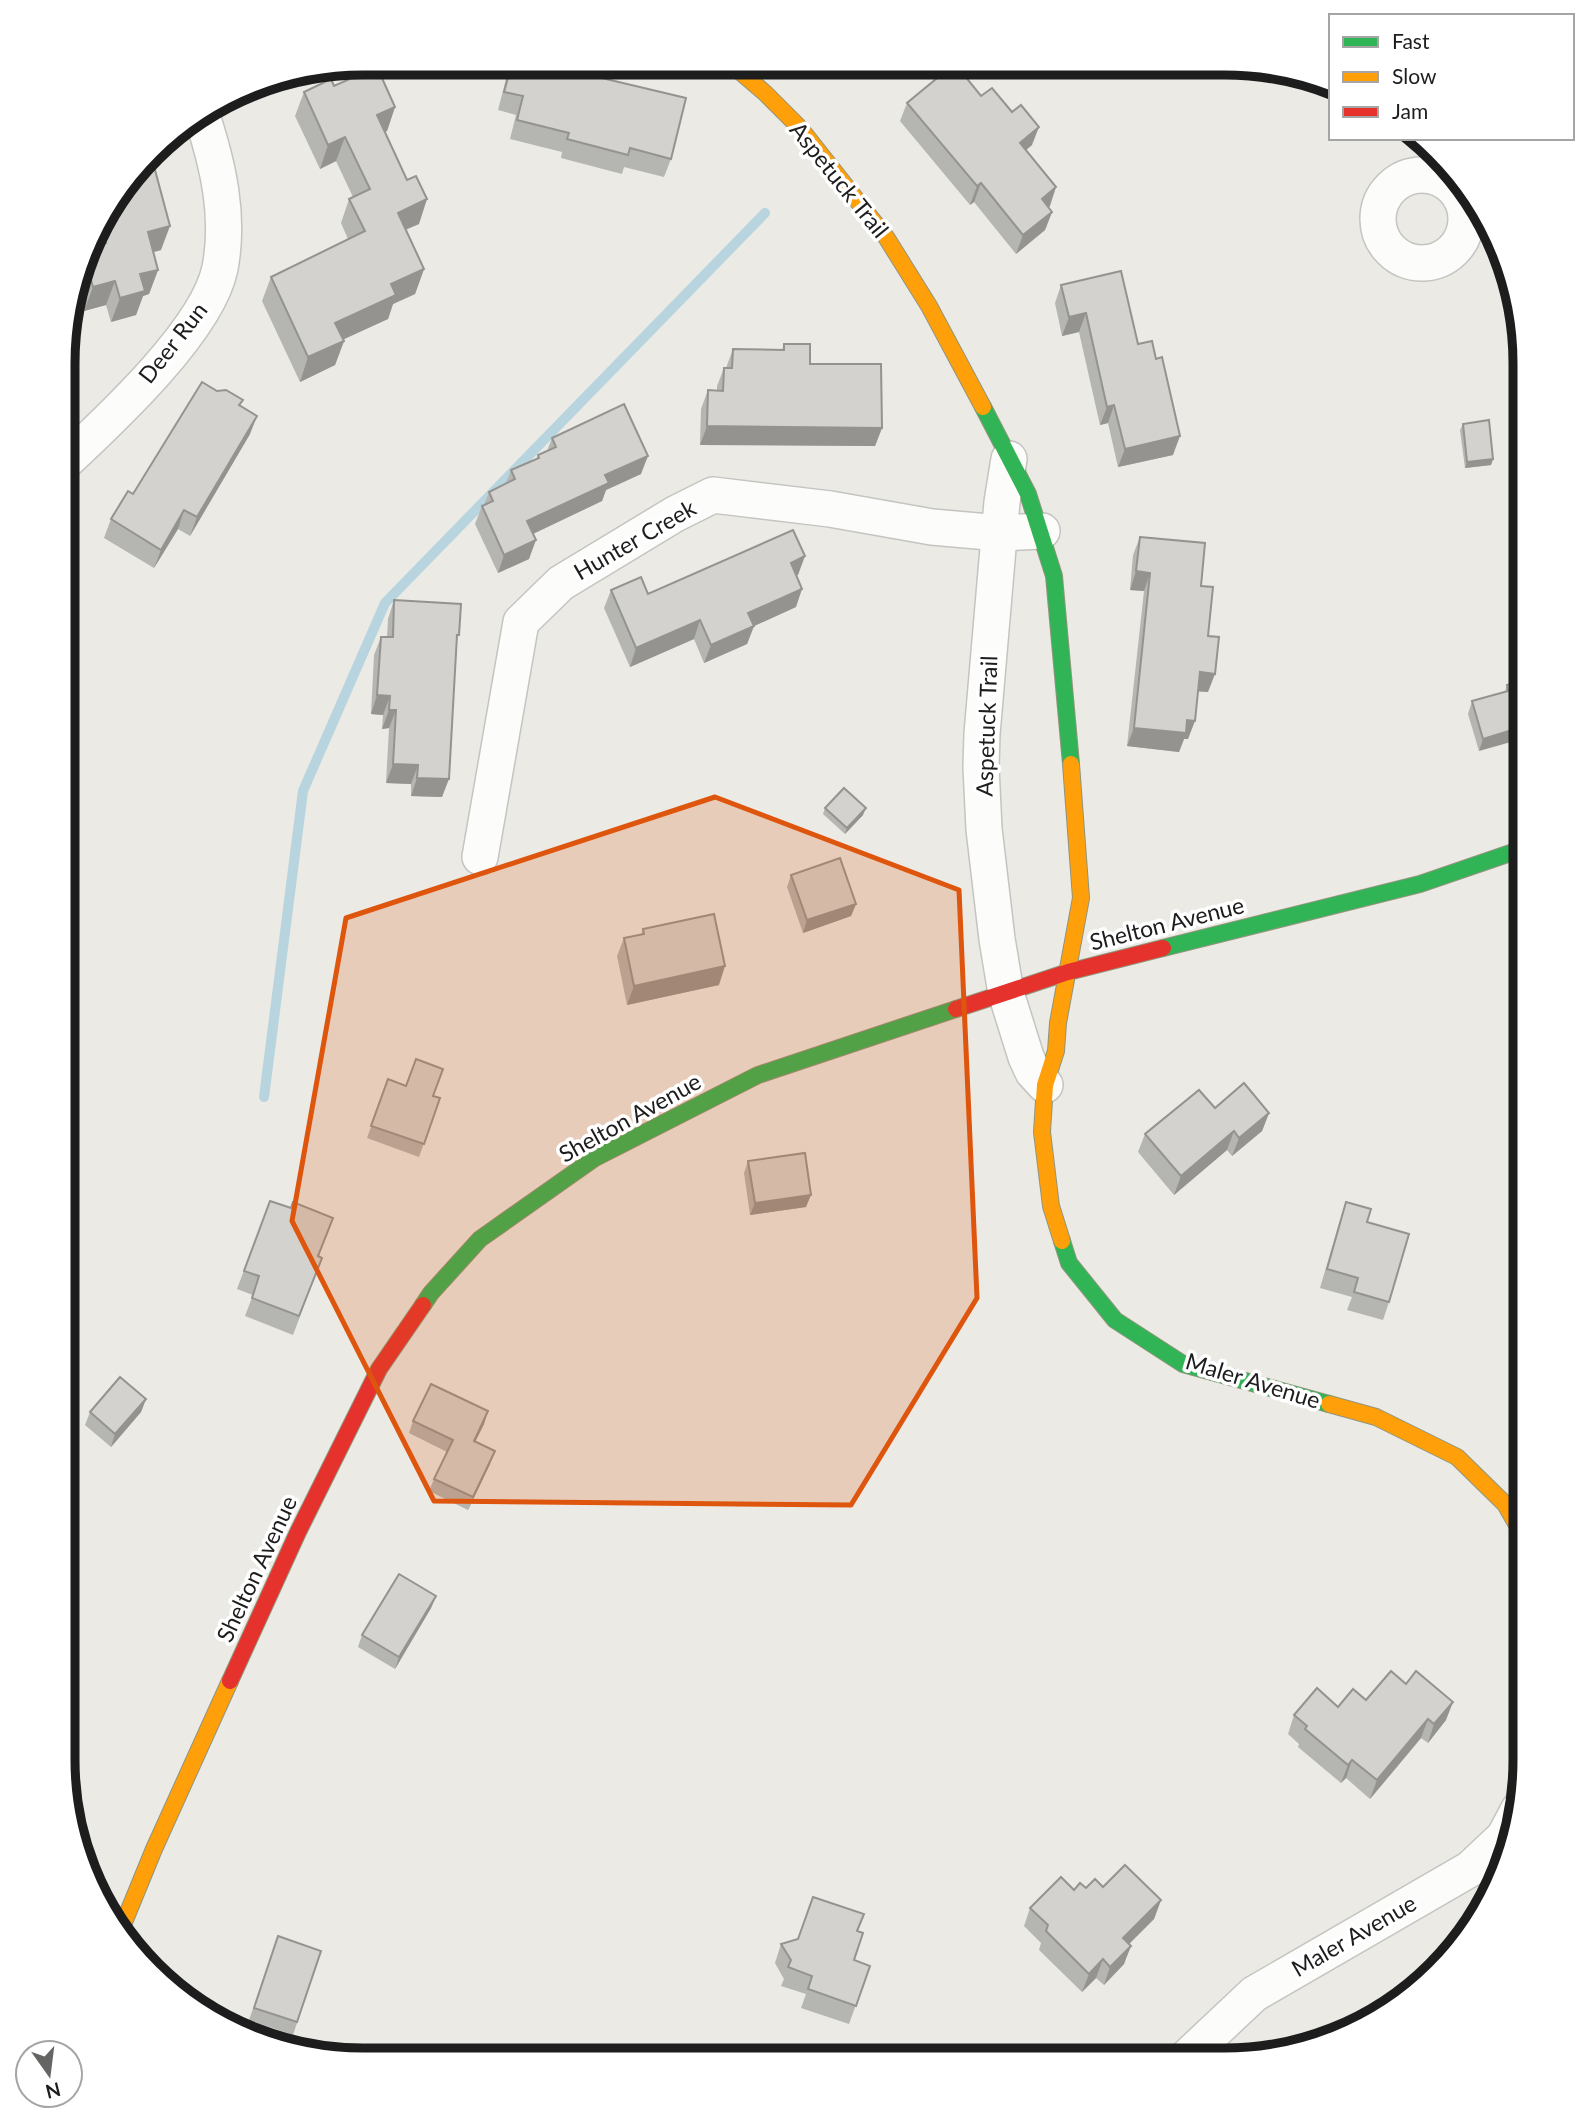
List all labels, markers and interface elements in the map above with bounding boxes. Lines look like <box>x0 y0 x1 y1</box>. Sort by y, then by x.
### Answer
legend <box>1329 14 1574 140</box>
text: Fast <box>1392 28 1430 53</box>
text: Slow <box>1392 63 1437 88</box>
text: Jam <box>1392 98 1428 123</box>
street label: Aspetuck Trail <box>785 116 895 243</box>
street label: Deer Run <box>132 296 212 388</box>
street label: Hunter Creek <box>569 493 701 585</box>
street label: Aspetuck Trail <box>970 655 1002 797</box>
street label: Shelton Avenue <box>1087 890 1247 956</box>
street label: Shelton Avenue <box>554 1067 705 1168</box>
street label: Maler Avenue <box>1183 1346 1324 1414</box>
street label: Shelton Avenue <box>210 1491 302 1646</box>
street label: Maler Avenue <box>1286 1888 1421 1982</box>
north arrow <box>14 2039 84 2109</box>
text: N <box>43 2078 63 2104</box>

